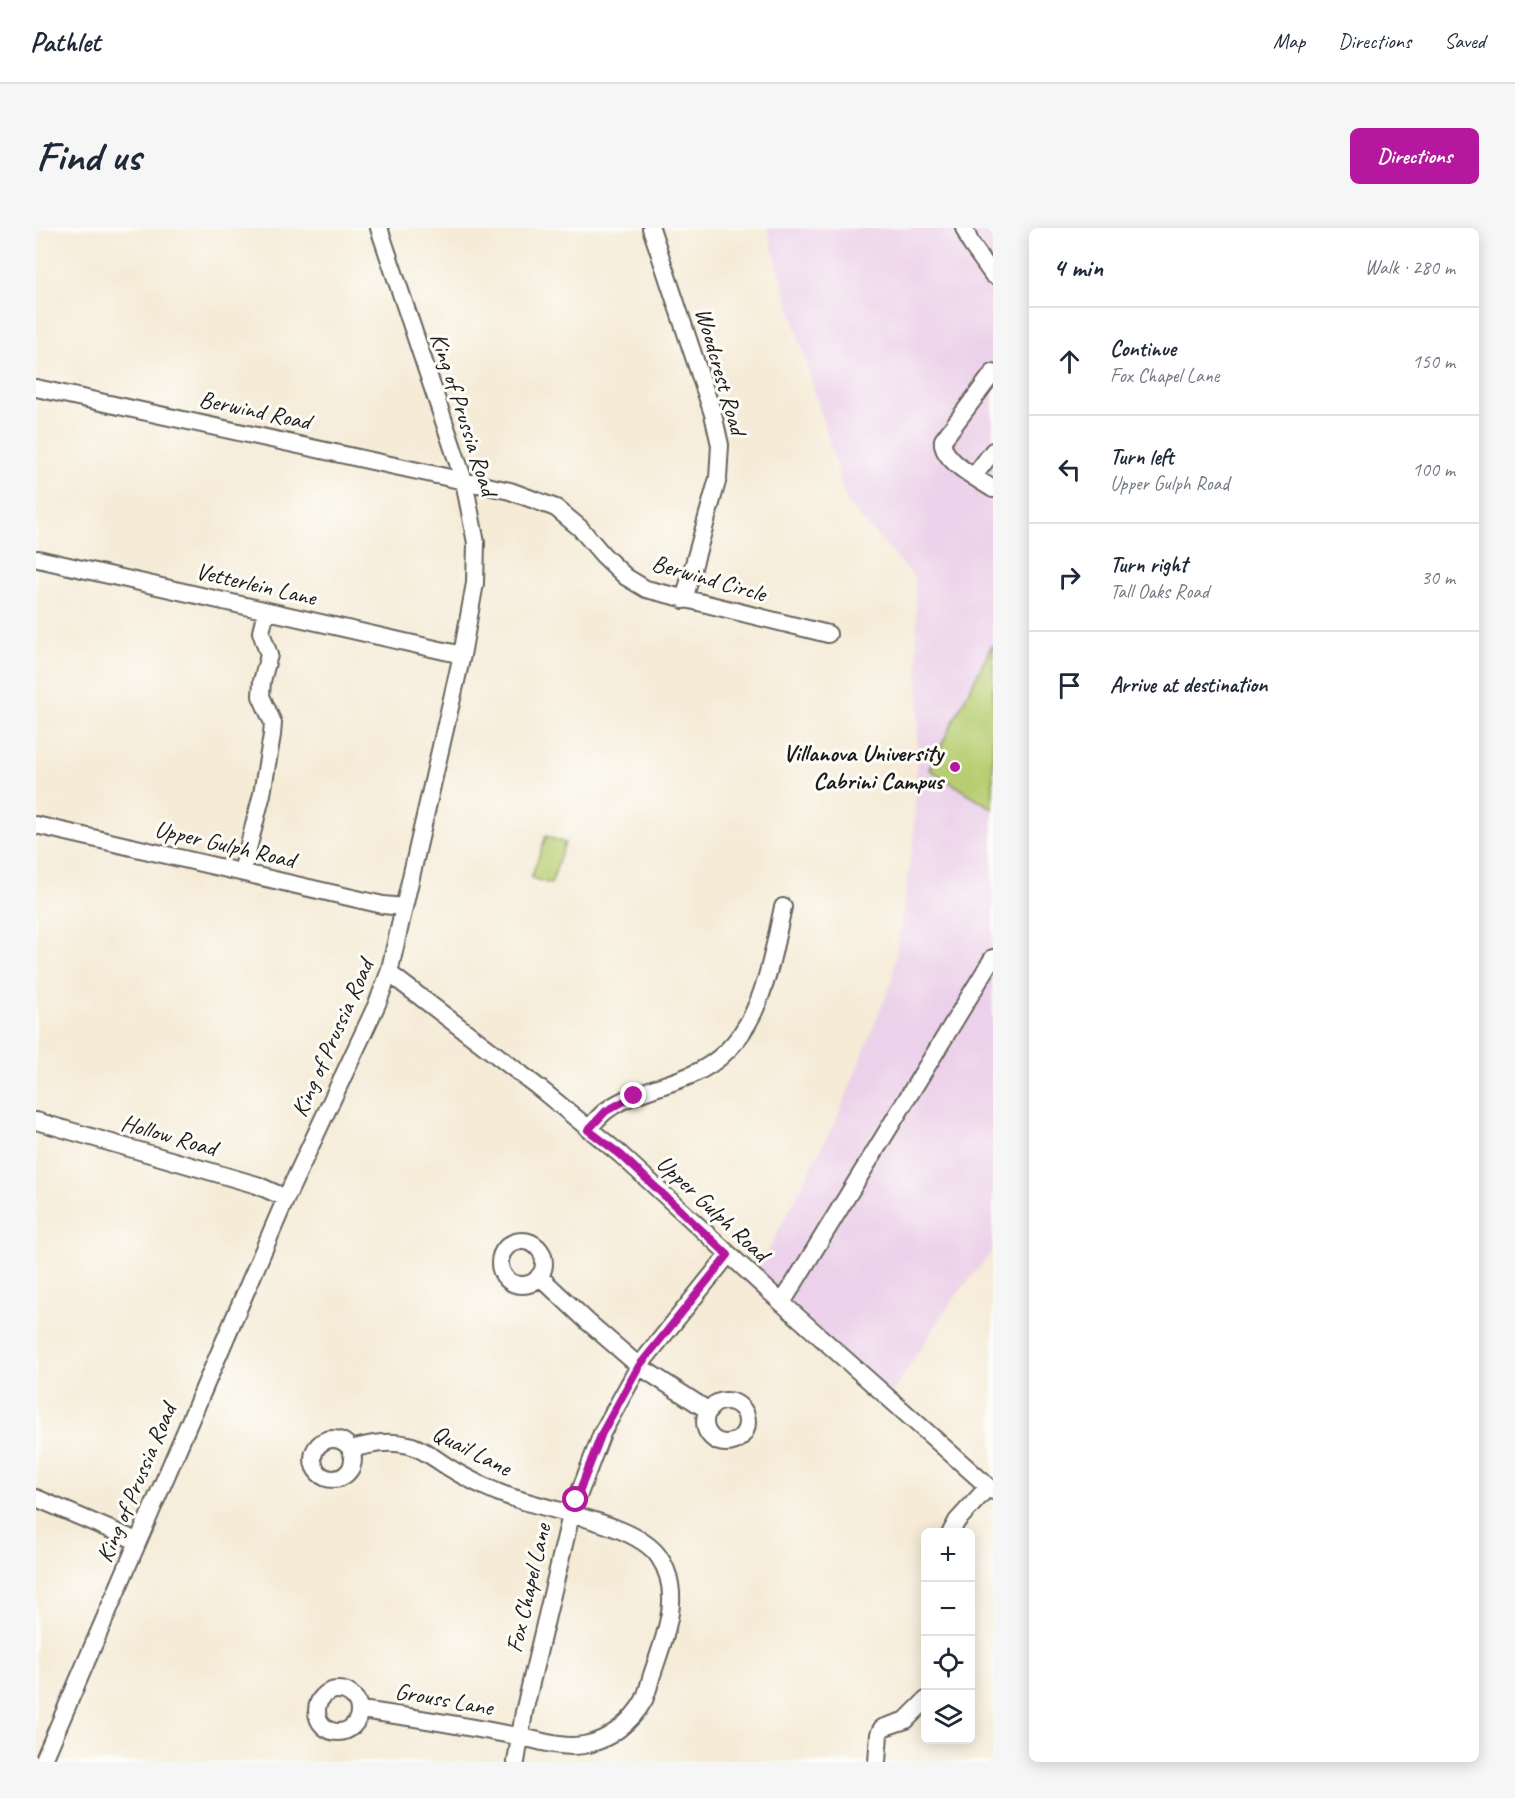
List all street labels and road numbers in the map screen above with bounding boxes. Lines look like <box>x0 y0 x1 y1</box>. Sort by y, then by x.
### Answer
street label: Woodcrest Road <box>689 304 754 441</box>
street label: King of Prussia Road <box>424 329 505 502</box>
street label: Berwind Road <box>197 384 317 437</box>
street label: Berwind Circle <box>649 547 772 609</box>
street label: Vetterlein Lane <box>193 556 321 613</box>
street label: Upper Gulph Road <box>152 813 301 875</box>
street label: King of Prussia Road <box>284 951 382 1121</box>
street label: Hollow Road <box>118 1107 224 1164</box>
street label: Upper Gulph Road <box>650 1148 778 1270</box>
street label: King of Prussia Road <box>89 1396 184 1567</box>
street label: Quail Lane <box>428 1418 518 1483</box>
street label: Fox Chapel Lane <box>499 1519 558 1655</box>
street label: Grouss Lane <box>393 1676 497 1723</box>

